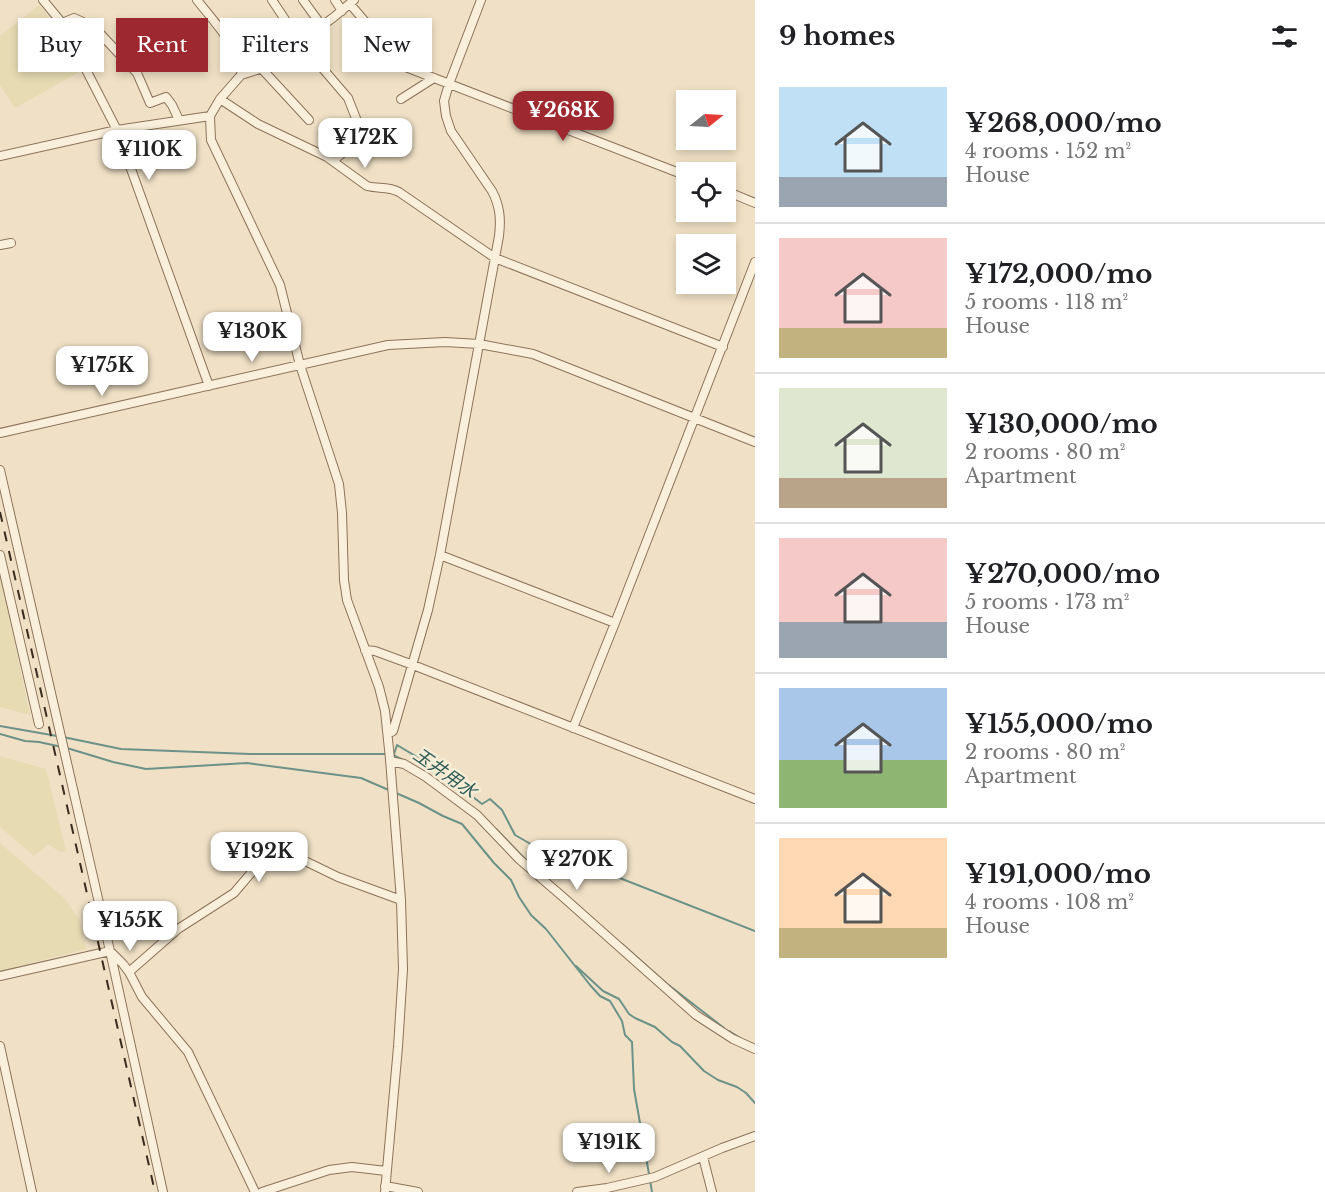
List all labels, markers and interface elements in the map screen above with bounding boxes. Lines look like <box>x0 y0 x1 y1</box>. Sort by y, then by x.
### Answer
chip: Buy <box>18 18 104 72</box>
chip: Rent <box>116 18 208 72</box>
chip: Filters <box>220 18 330 72</box>
chip: New <box>342 18 432 72</box>
text: 9 homes <box>779 20 895 52</box>
icon: filters <box>1268 20 1301 53</box>
north arrow <box>676 90 736 150</box>
map controls <box>676 90 736 294</box>
pin: ¥268K <box>521 91 605 142</box>
text: ¥268K <box>527 98 599 122</box>
text: ¥268,000/mo <box>965 107 1162 139</box>
icon: home <box>827 111 899 183</box>
pin: ¥172K <box>323 118 407 169</box>
text: ¥172K <box>332 125 398 149</box>
pin: ¥110K <box>107 130 191 181</box>
text: ¥110K <box>116 137 182 161</box>
text: 4 rooms · 152 m² <box>965 139 1131 163</box>
button: locate <box>676 162 736 222</box>
text: House <box>965 163 1030 187</box>
button: layers <box>676 234 736 294</box>
text: ¥172,000/mo <box>965 258 1152 290</box>
icon: home <box>827 262 899 334</box>
text: 5 rooms · 118 m² <box>965 290 1128 314</box>
pin: ¥130K <box>210 312 294 363</box>
text: House <box>965 314 1030 338</box>
text: ¥130K <box>217 319 287 343</box>
pin: ¥175K <box>60 346 144 397</box>
text: ¥175K <box>70 353 134 377</box>
text: ¥130,000/mo <box>965 408 1158 440</box>
icon: home <box>827 412 899 484</box>
text: 2 rooms · 80 m² <box>965 440 1126 464</box>
text: Apartment <box>965 464 1076 488</box>
text: ¥270,000/mo <box>965 558 1160 590</box>
icon: home <box>827 562 899 634</box>
text: 5 rooms · 173 m² <box>965 590 1129 614</box>
text: House <box>965 614 1030 638</box>
text: ¥155,000/mo <box>965 708 1153 740</box>
icon: home <box>827 712 899 784</box>
text: 2 rooms · 80 m² <box>965 740 1126 764</box>
water label: 玉井用水 <box>409 743 482 804</box>
text: Apartment <box>965 764 1076 788</box>
pin: ¥192K <box>217 832 301 883</box>
text: ¥192K <box>225 839 293 863</box>
pin: ¥270K <box>535 840 619 891</box>
text: ¥270K <box>541 847 613 871</box>
text: ¥191,000/mo <box>965 858 1151 890</box>
icon: home <box>827 862 899 934</box>
text: 4 rooms · 108 m² <box>965 890 1134 914</box>
pin: ¥155K <box>88 901 172 952</box>
text: ¥155K <box>97 908 163 932</box>
text: House <box>965 914 1030 938</box>
pin: ¥191K <box>567 1123 651 1174</box>
text: ¥191K <box>577 1130 641 1154</box>

